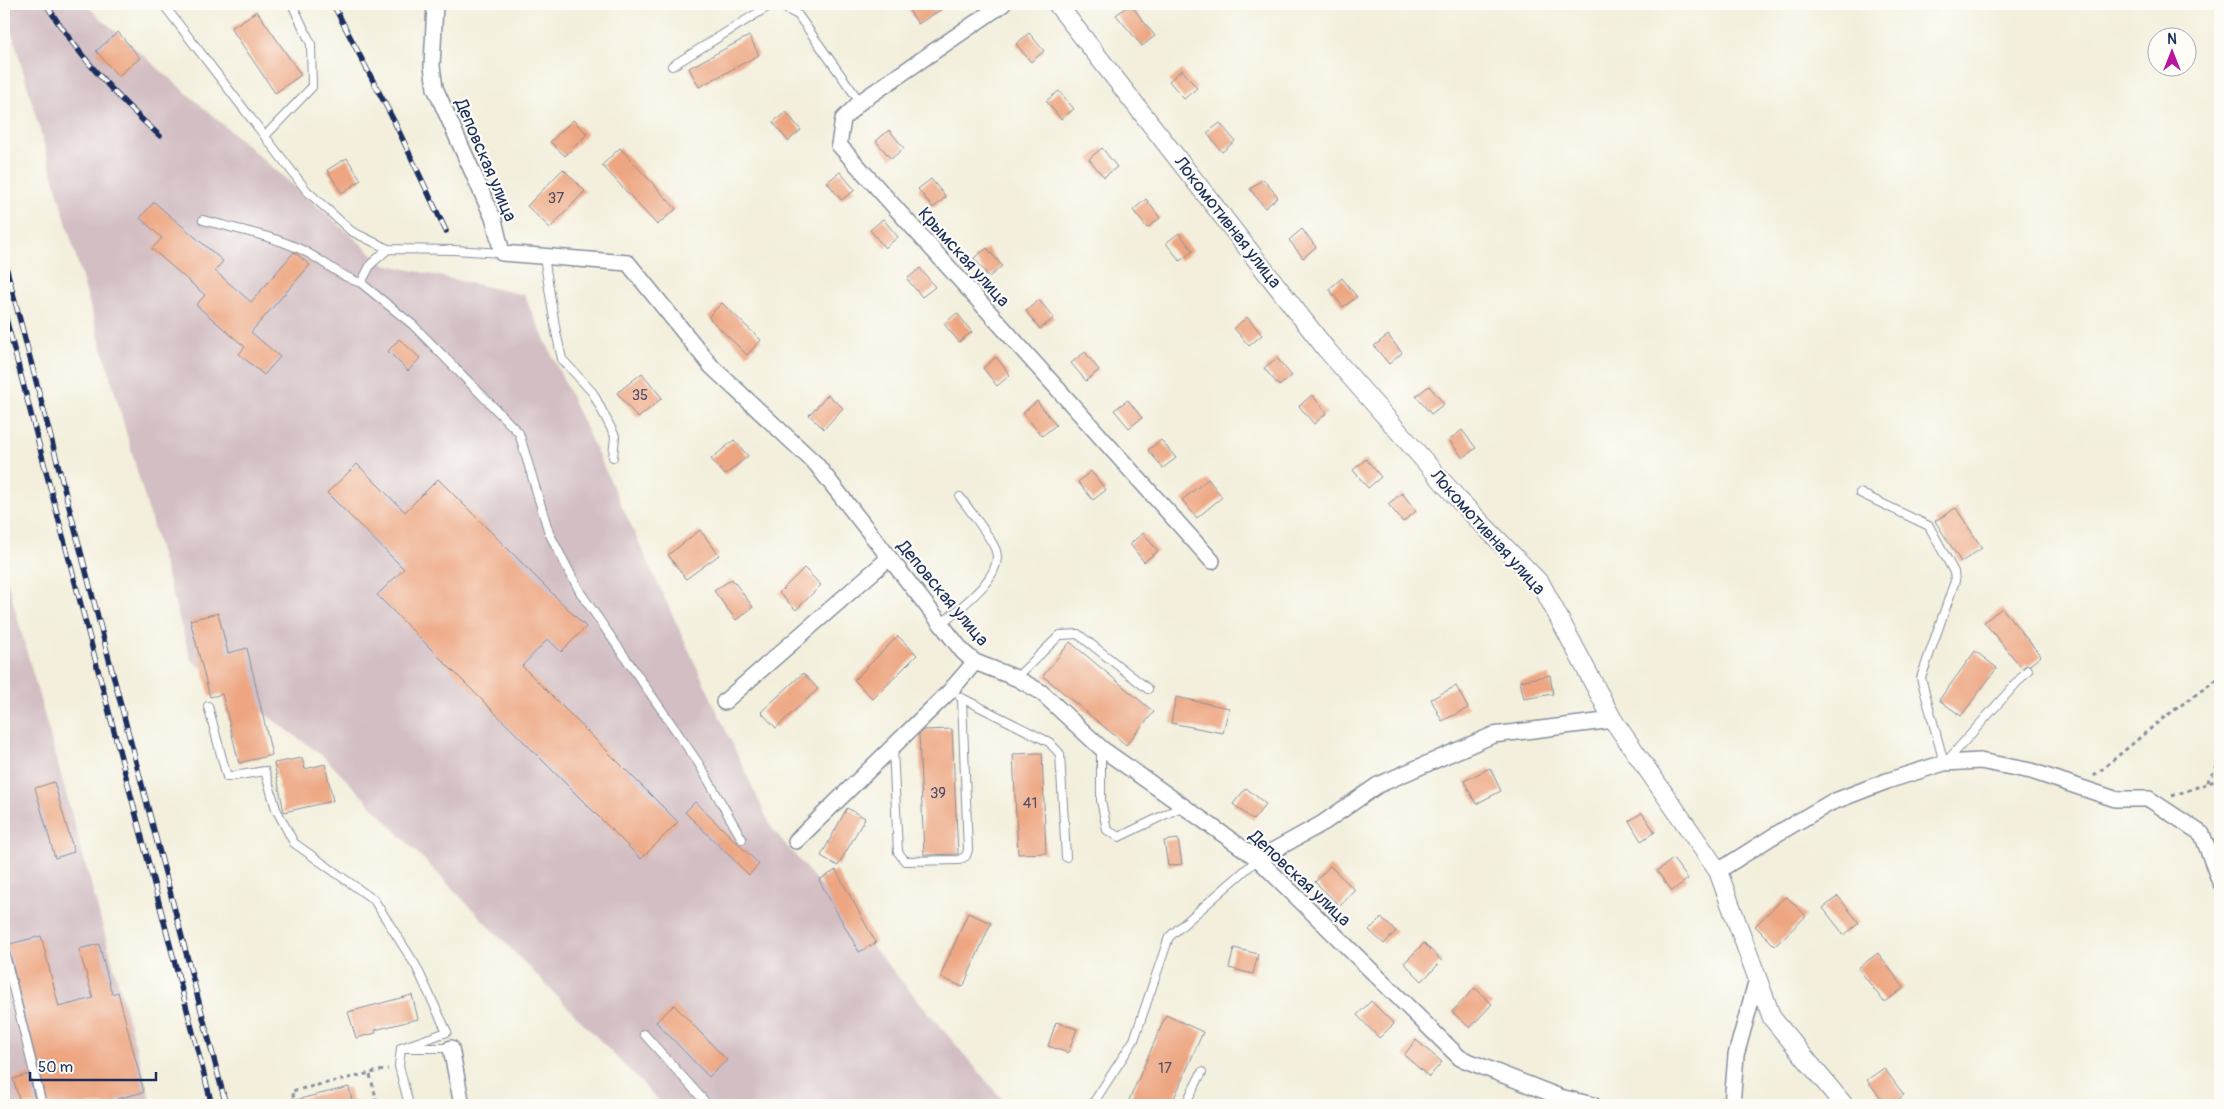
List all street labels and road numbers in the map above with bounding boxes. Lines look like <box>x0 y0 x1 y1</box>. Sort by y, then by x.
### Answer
street label: Деповская улица <box>449 94 522 225</box>
street label: Локомотивная улица <box>1168 151 1286 293</box>
street label: Крымская улица <box>913 203 1014 312</box>
street label: Локомотивная улица <box>1424 464 1550 600</box>
street label: Деповская улица <box>891 535 994 651</box>
street label: Деповская улица <box>1243 824 1356 932</box>

